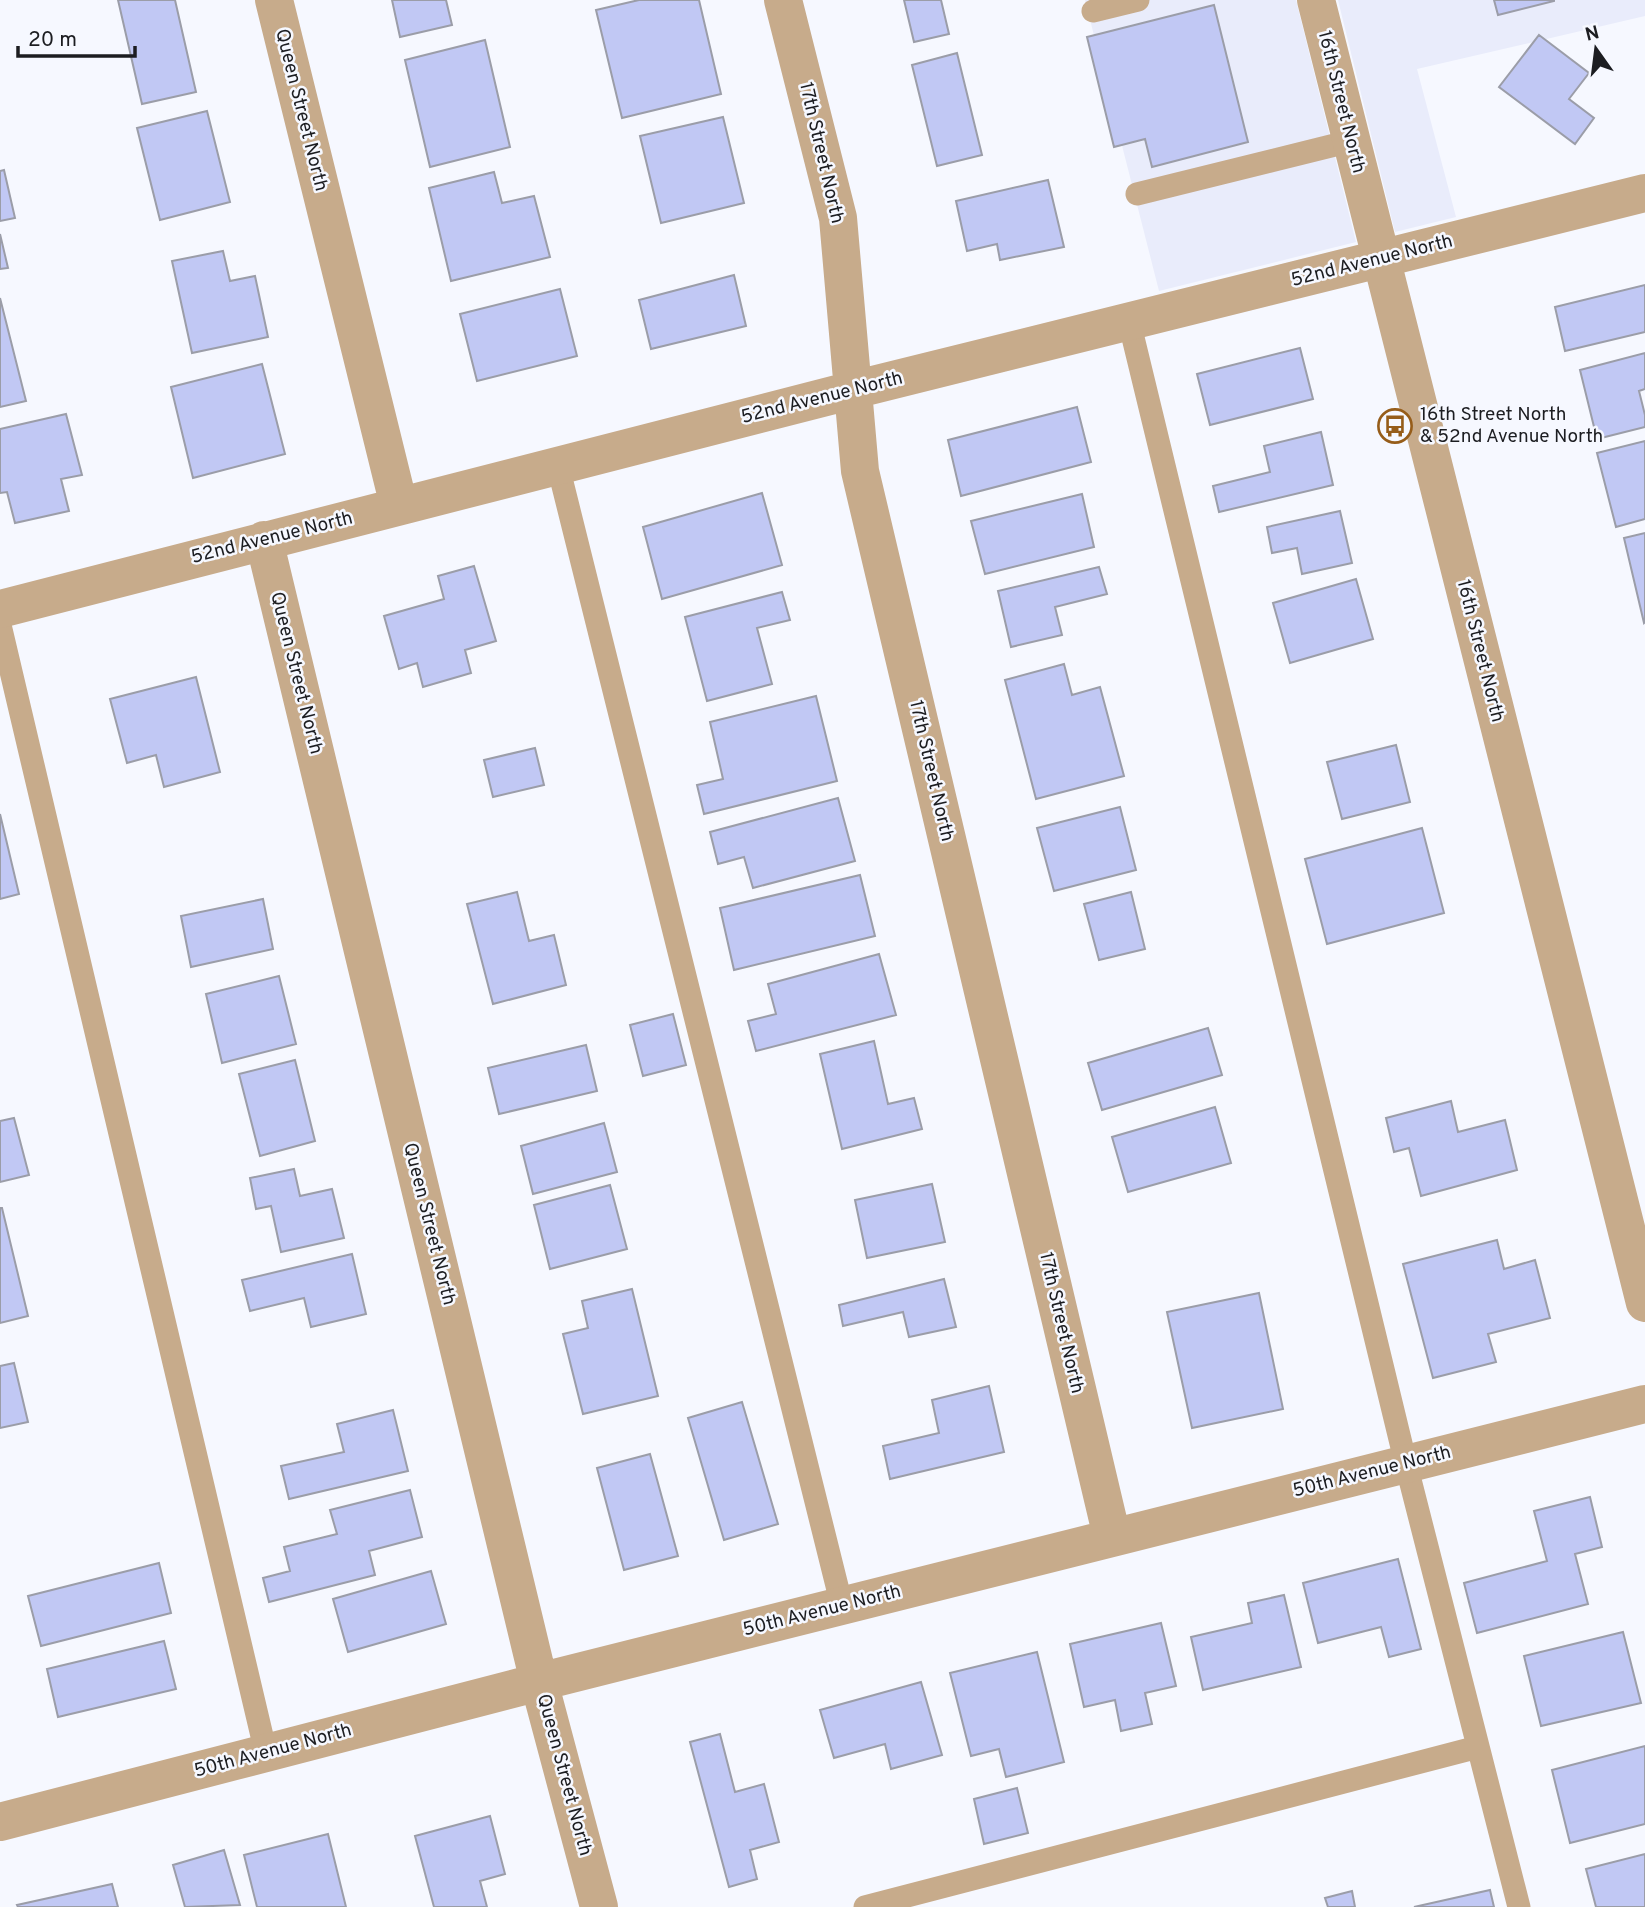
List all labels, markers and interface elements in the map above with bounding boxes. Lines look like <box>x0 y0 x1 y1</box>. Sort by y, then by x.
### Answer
scale bar <box>18 14 135 58</box>
north arrow <box>1561 14 1631 84</box>
text: N <box>1583 21 1602 48</box>
street label: Queen Street North <box>269 26 333 194</box>
text: 20 m <box>28 27 77 54</box>
street label: 16th Street North <box>1312 28 1370 176</box>
street label: 17th Street North <box>793 80 849 226</box>
street label: 52nd Avenue North <box>1289 229 1455 293</box>
street label: 52nd Avenue North <box>739 366 905 430</box>
place label: 16th Street North & 52nd Avenue North <box>1420 403 1603 449</box>
bus stop icon: 16th Street North & 52nd Avenue North <box>1376 407 1414 445</box>
street label: 52nd Avenue North <box>189 506 355 570</box>
street label: 16th Street North <box>1451 577 1509 725</box>
street label: Queen Street North <box>264 589 328 757</box>
street label: 17th Street North <box>903 698 959 844</box>
street label: Queen Street North <box>397 1140 461 1308</box>
street label: 17th Street North <box>1033 1250 1089 1396</box>
street label: 50th Avenue North <box>1290 1441 1454 1503</box>
street label: 50th Avenue North <box>740 1580 904 1642</box>
street label: Queen Street North <box>531 1691 597 1859</box>
street label: 50th Avenue North <box>191 1718 355 1784</box>

